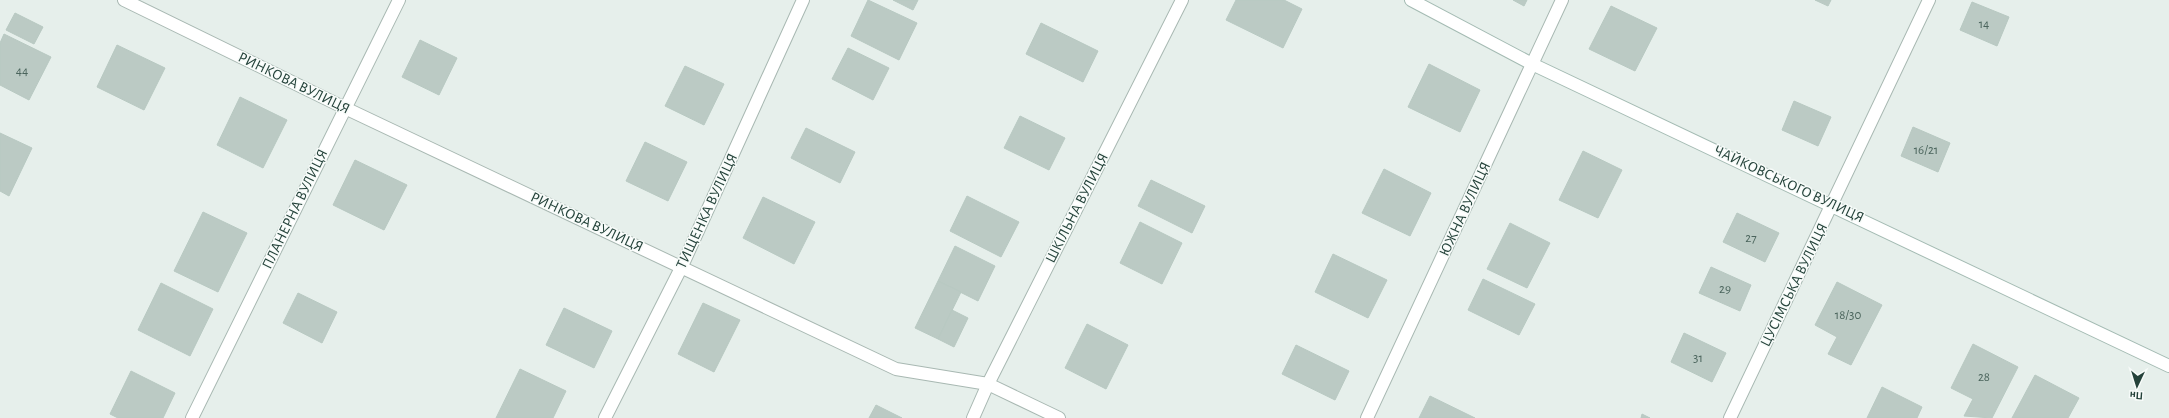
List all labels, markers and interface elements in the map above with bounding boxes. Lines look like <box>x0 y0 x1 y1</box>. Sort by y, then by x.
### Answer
house number: 14 <box>1979 18 1989 31</box>
street label: РИНКОВА ВУЛИЦЯ <box>236 49 352 117</box>
house number: 44 <box>16 65 28 78</box>
street label: ЧАЙКОВСЬКОГО ВУЛИЦЯ <box>1712 143 1866 225</box>
house number: 16/21 <box>1914 144 1938 157</box>
street label: ПЛАНЕРНА ВУЛИЦЯ <box>260 147 330 271</box>
street label: ТИЩЕНКА ВУЛИЦЯ <box>674 151 740 271</box>
street label: ШКІЛЬНА ВУЛИЦЯ <box>1043 151 1111 265</box>
street label: ЮЖНА ВУЛИЦЯ <box>1437 160 1493 258</box>
street label: РИНКОВА ВУЛИЦЯ <box>528 189 646 255</box>
street label: ЦУСІМСЬКА ВУЛИЦЯ <box>1758 221 1830 349</box>
house number: 27 <box>1745 232 1757 245</box>
house number: 29 <box>1719 283 1731 296</box>
house number: 18/30 <box>1835 309 1861 322</box>
house number: 31 <box>1693 352 1703 365</box>
north arrow <box>2117 366 2157 406</box>
house number: 28 <box>1978 371 1990 384</box>
text: Пн <box>2129 390 2143 401</box>

